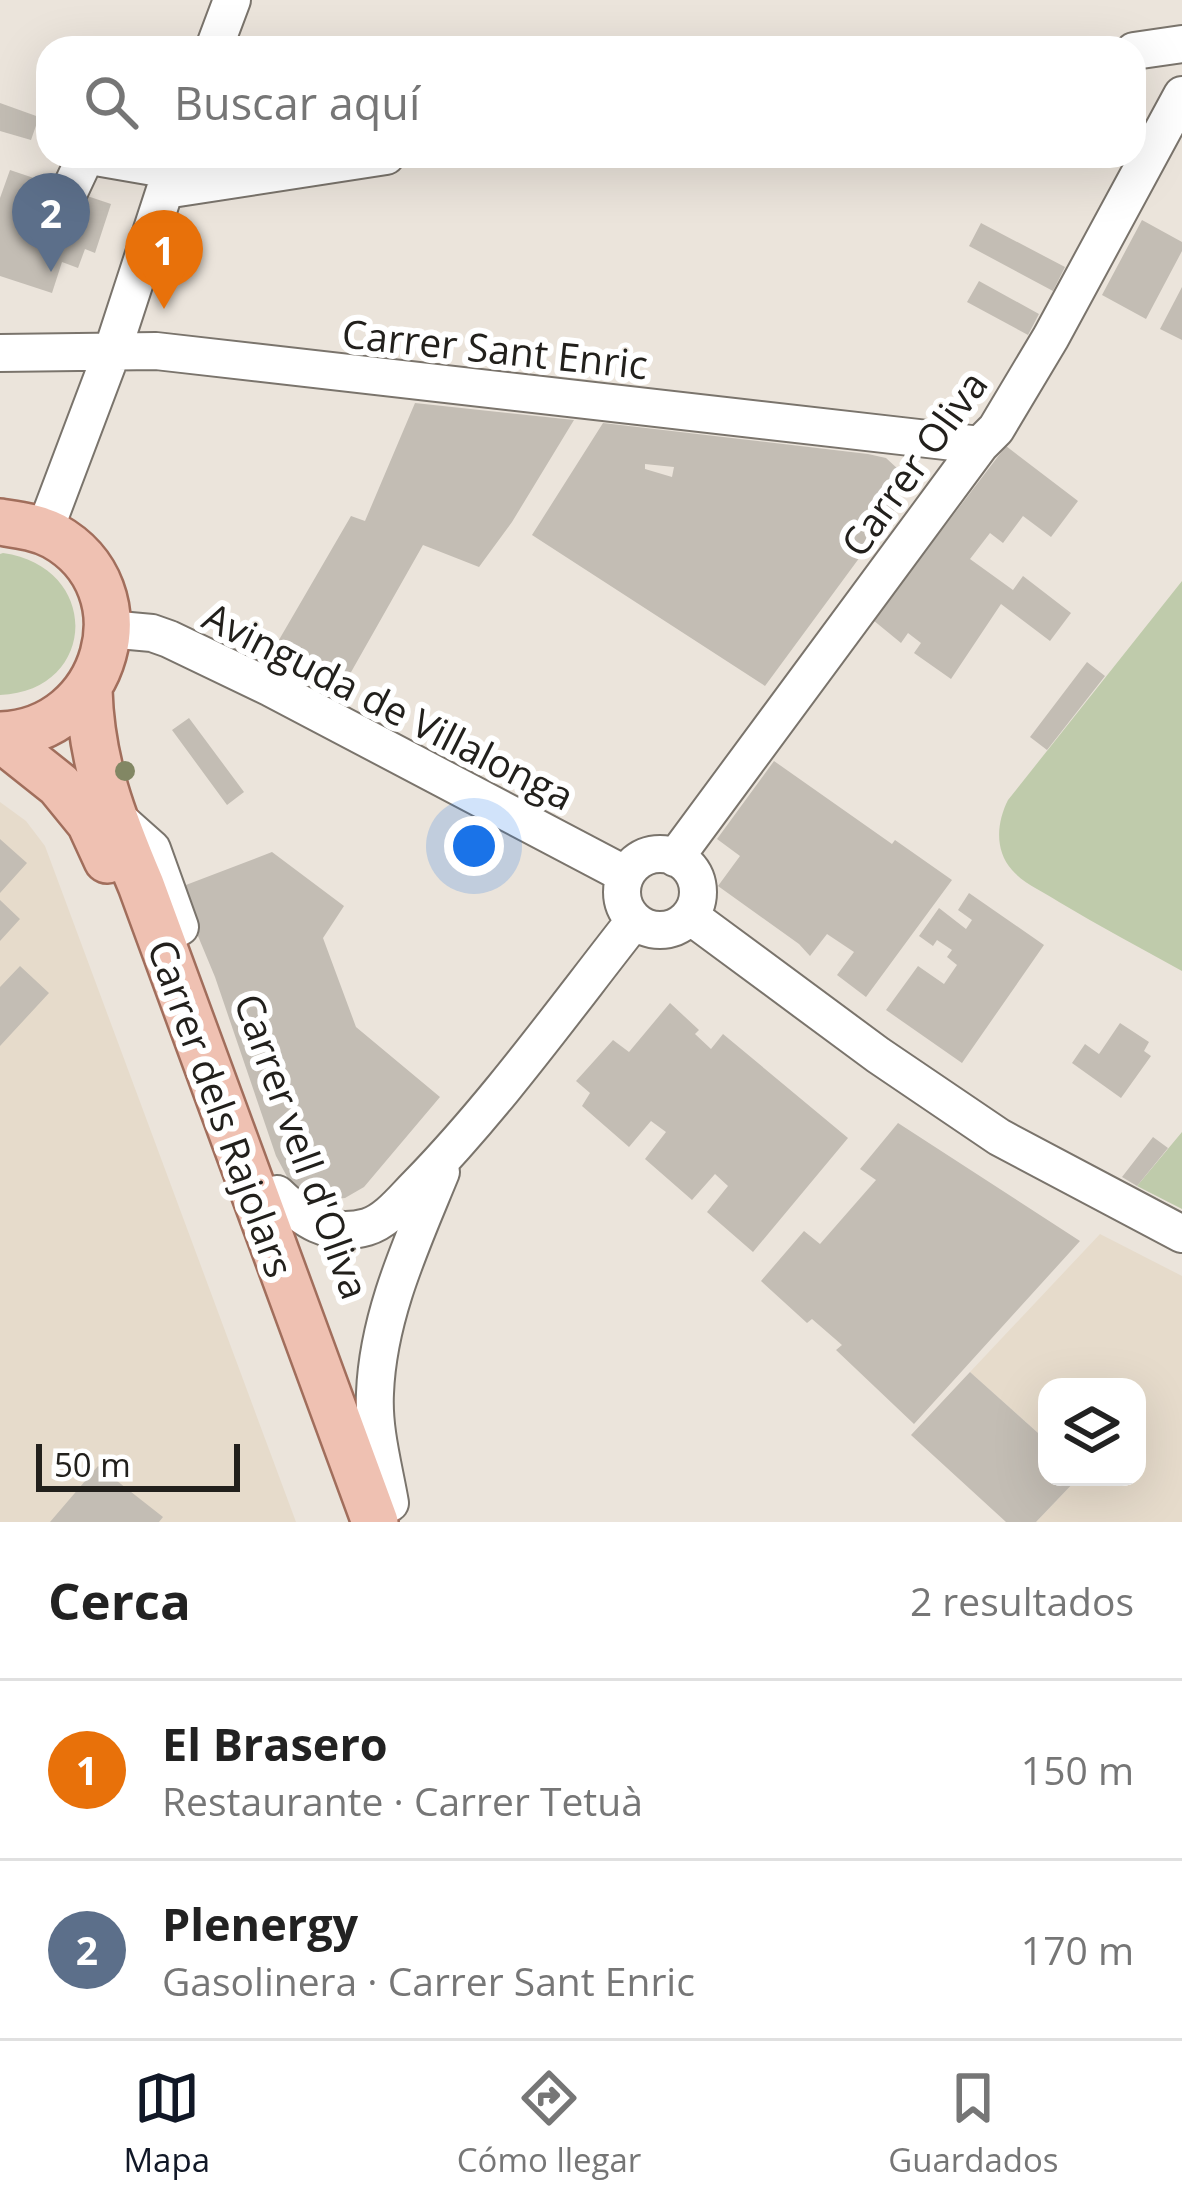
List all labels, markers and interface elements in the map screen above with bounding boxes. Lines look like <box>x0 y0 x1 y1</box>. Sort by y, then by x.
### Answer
search box <box>36 36 1146 168</box>
icon: search <box>78 69 144 135</box>
text: Buscar aquí <box>174 72 420 133</box>
pin: 2 <box>12 173 90 272</box>
pin: 1 <box>125 210 203 309</box>
street label: Carrer Sant Enric <box>339 306 651 390</box>
street label: Carrer Oliva <box>828 360 998 566</box>
street label: Avinguda de Villalonga <box>195 589 583 821</box>
your location <box>444 816 504 876</box>
street label: Carrer dels Rajolars <box>136 932 308 1284</box>
street label: Carrer vell d'Oliva <box>223 986 383 1306</box>
map controls <box>1038 1378 1146 1486</box>
button: layers <box>1038 1378 1146 1486</box>
scale bar <box>36 1438 240 1491</box>
text: 50 m <box>54 1442 131 1487</box>
text: Cerca <box>48 1565 191 1635</box>
text: 2 resultados <box>910 1574 1134 1627</box>
text: El Brasero <box>162 1713 388 1774</box>
text: 1 <box>76 1743 98 1796</box>
text: 150 m <box>1021 1743 1134 1796</box>
text: Restaurante · Carrer Tetuà <box>162 1774 643 1827</box>
text: Plenergy <box>162 1893 358 1954</box>
text: 2 <box>76 1923 98 1976</box>
text: 170 m <box>1021 1923 1134 1976</box>
text: Gasolinera · Carrer Sant Enric <box>162 1954 695 2007</box>
tab: Mapa <box>123 2065 210 2182</box>
tab: Cómo llegar <box>457 2065 641 2182</box>
tab: Guardados <box>888 2065 1059 2182</box>

